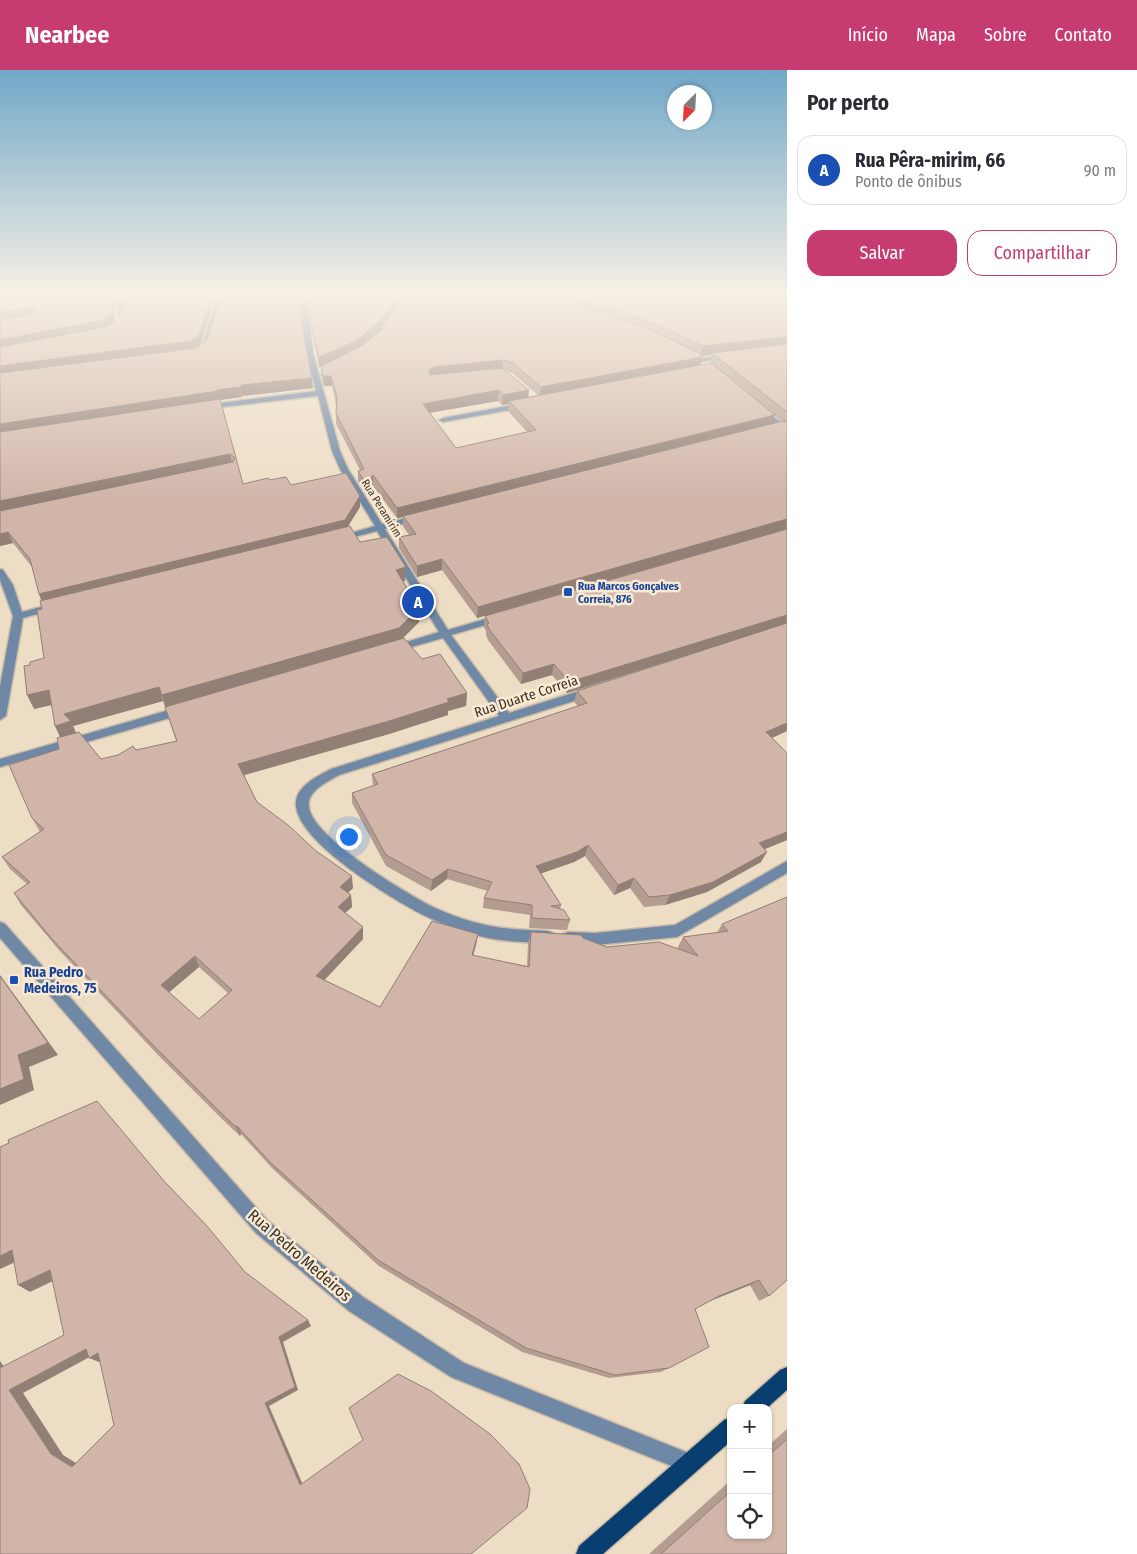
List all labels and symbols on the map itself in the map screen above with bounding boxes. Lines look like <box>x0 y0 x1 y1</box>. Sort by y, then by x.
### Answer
north arrow <box>667 85 712 130</box>
street label: Rua Peramirim <box>359 477 405 540</box>
place label: Rua Marcos Gonçalves Correia, 876 <box>578 580 679 606</box>
pin: A <box>402 583 434 621</box>
marker: Rua Marcos Gonçalves Correia, 876 <box>562 586 574 598</box>
street label: Rua Duarte Correia <box>472 672 580 721</box>
your location <box>336 824 362 850</box>
place label: Rua Pedro Medeiros, 75 <box>24 964 97 997</box>
marker: Rua Pedro Medeiros, 75 <box>8 974 20 986</box>
street label: Rua Pedro Medeiros <box>244 1205 355 1305</box>

